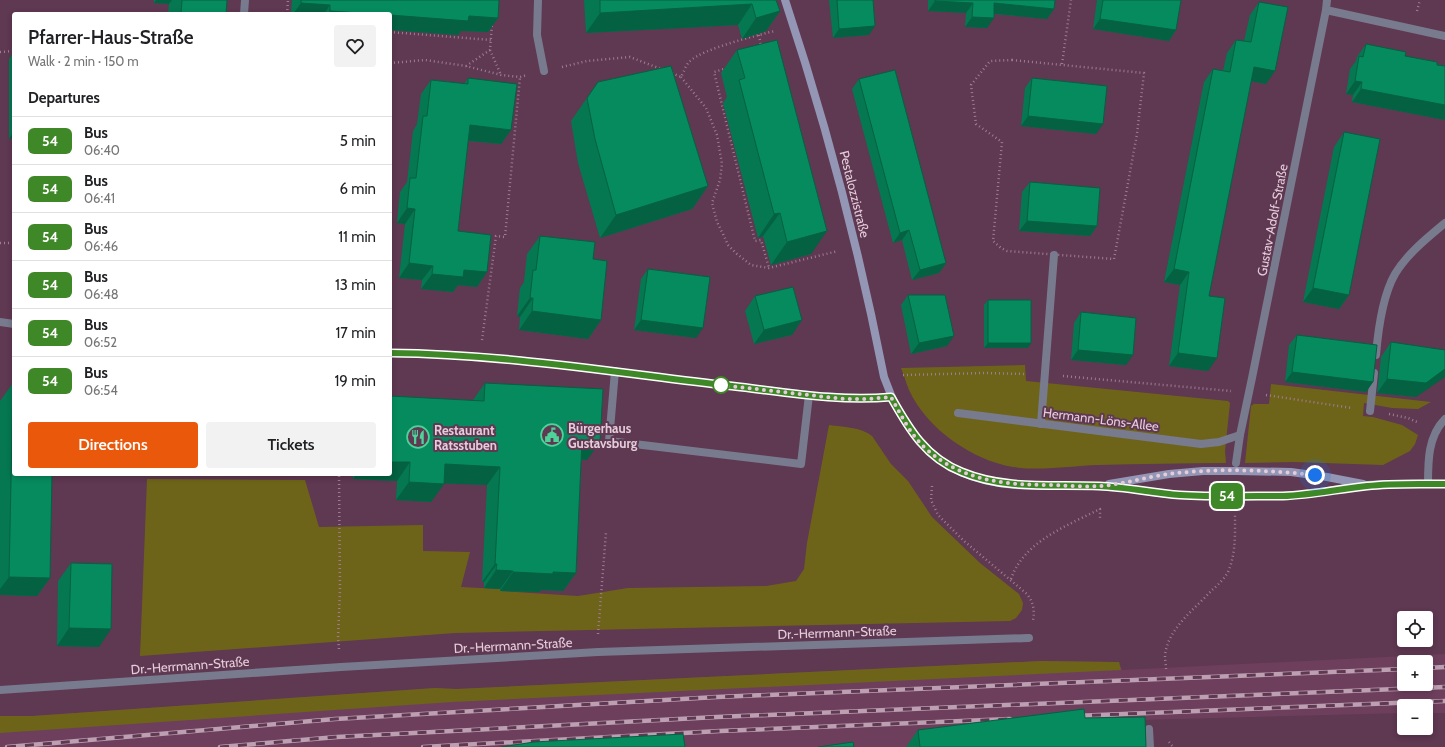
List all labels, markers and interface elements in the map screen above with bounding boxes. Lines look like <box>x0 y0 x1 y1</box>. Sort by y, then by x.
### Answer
button: heart <box>334 25 376 67</box>
text: Pfarrer-Haus-Straße <box>28 26 194 49</box>
text: Walk · 2 min · 150 m <box>28 53 139 69</box>
text: Departures <box>28 89 100 107</box>
text: Bus <box>84 124 108 142</box>
text: 54 <box>42 132 58 150</box>
text: 5 min <box>340 132 376 150</box>
text: 06:40 <box>84 142 120 158</box>
street label: Pestalozzistraße <box>836 149 874 239</box>
street label: Gustav-Adolf-Straße <box>1253 162 1291 277</box>
text: Bus <box>84 172 108 190</box>
text: 54 <box>42 180 58 198</box>
text: 6 min <box>339 180 376 198</box>
text: 06:41 <box>84 190 115 206</box>
text: Bus <box>84 220 108 238</box>
text: 54 <box>42 228 58 246</box>
text: 11 min <box>338 228 376 246</box>
text: 06:46 <box>84 238 118 254</box>
text: Bus <box>84 268 108 286</box>
text: 54 <box>42 276 58 294</box>
text: 13 min <box>335 276 376 294</box>
text: 06:48 <box>84 286 119 302</box>
text: Bus <box>84 316 108 334</box>
text: 54 <box>42 324 58 342</box>
text: 17 min <box>335 324 376 342</box>
text: 06:52 <box>84 334 117 350</box>
text: Bus <box>84 364 108 382</box>
text: 54 <box>42 372 58 390</box>
text: 19 min <box>334 372 376 390</box>
unlabelled marker <box>712 376 730 394</box>
text: 06:54 <box>84 382 118 398</box>
street label: Hermann-Löns-Allee <box>1042 404 1160 434</box>
place label: Bürgerhaus Gustavsburg <box>568 420 638 451</box>
button: Directions <box>28 422 198 468</box>
button: Tickets <box>206 422 376 468</box>
place label: Restaurant Ratsstuben <box>434 422 497 453</box>
public building icon: Bürgerhaus Gustavsburg <box>539 422 565 448</box>
restaurant icon: Restaurant Ratsstuben <box>405 424 431 450</box>
your location <box>1305 465 1325 485</box>
line badge: 54 <box>1209 483 1245 509</box>
text: 54 <box>1219 487 1235 505</box>
map controls <box>1397 611 1433 735</box>
button: locate <box>1397 611 1433 647</box>
street label: Dr.-Herrmann-Straße <box>777 622 897 642</box>
street label: Dr.-Herrmann-Straße <box>453 634 573 656</box>
street label: Dr.-Herrmann-Straße <box>130 653 250 677</box>
button: + <box>1397 655 1433 691</box>
button: − <box>1397 699 1433 735</box>

